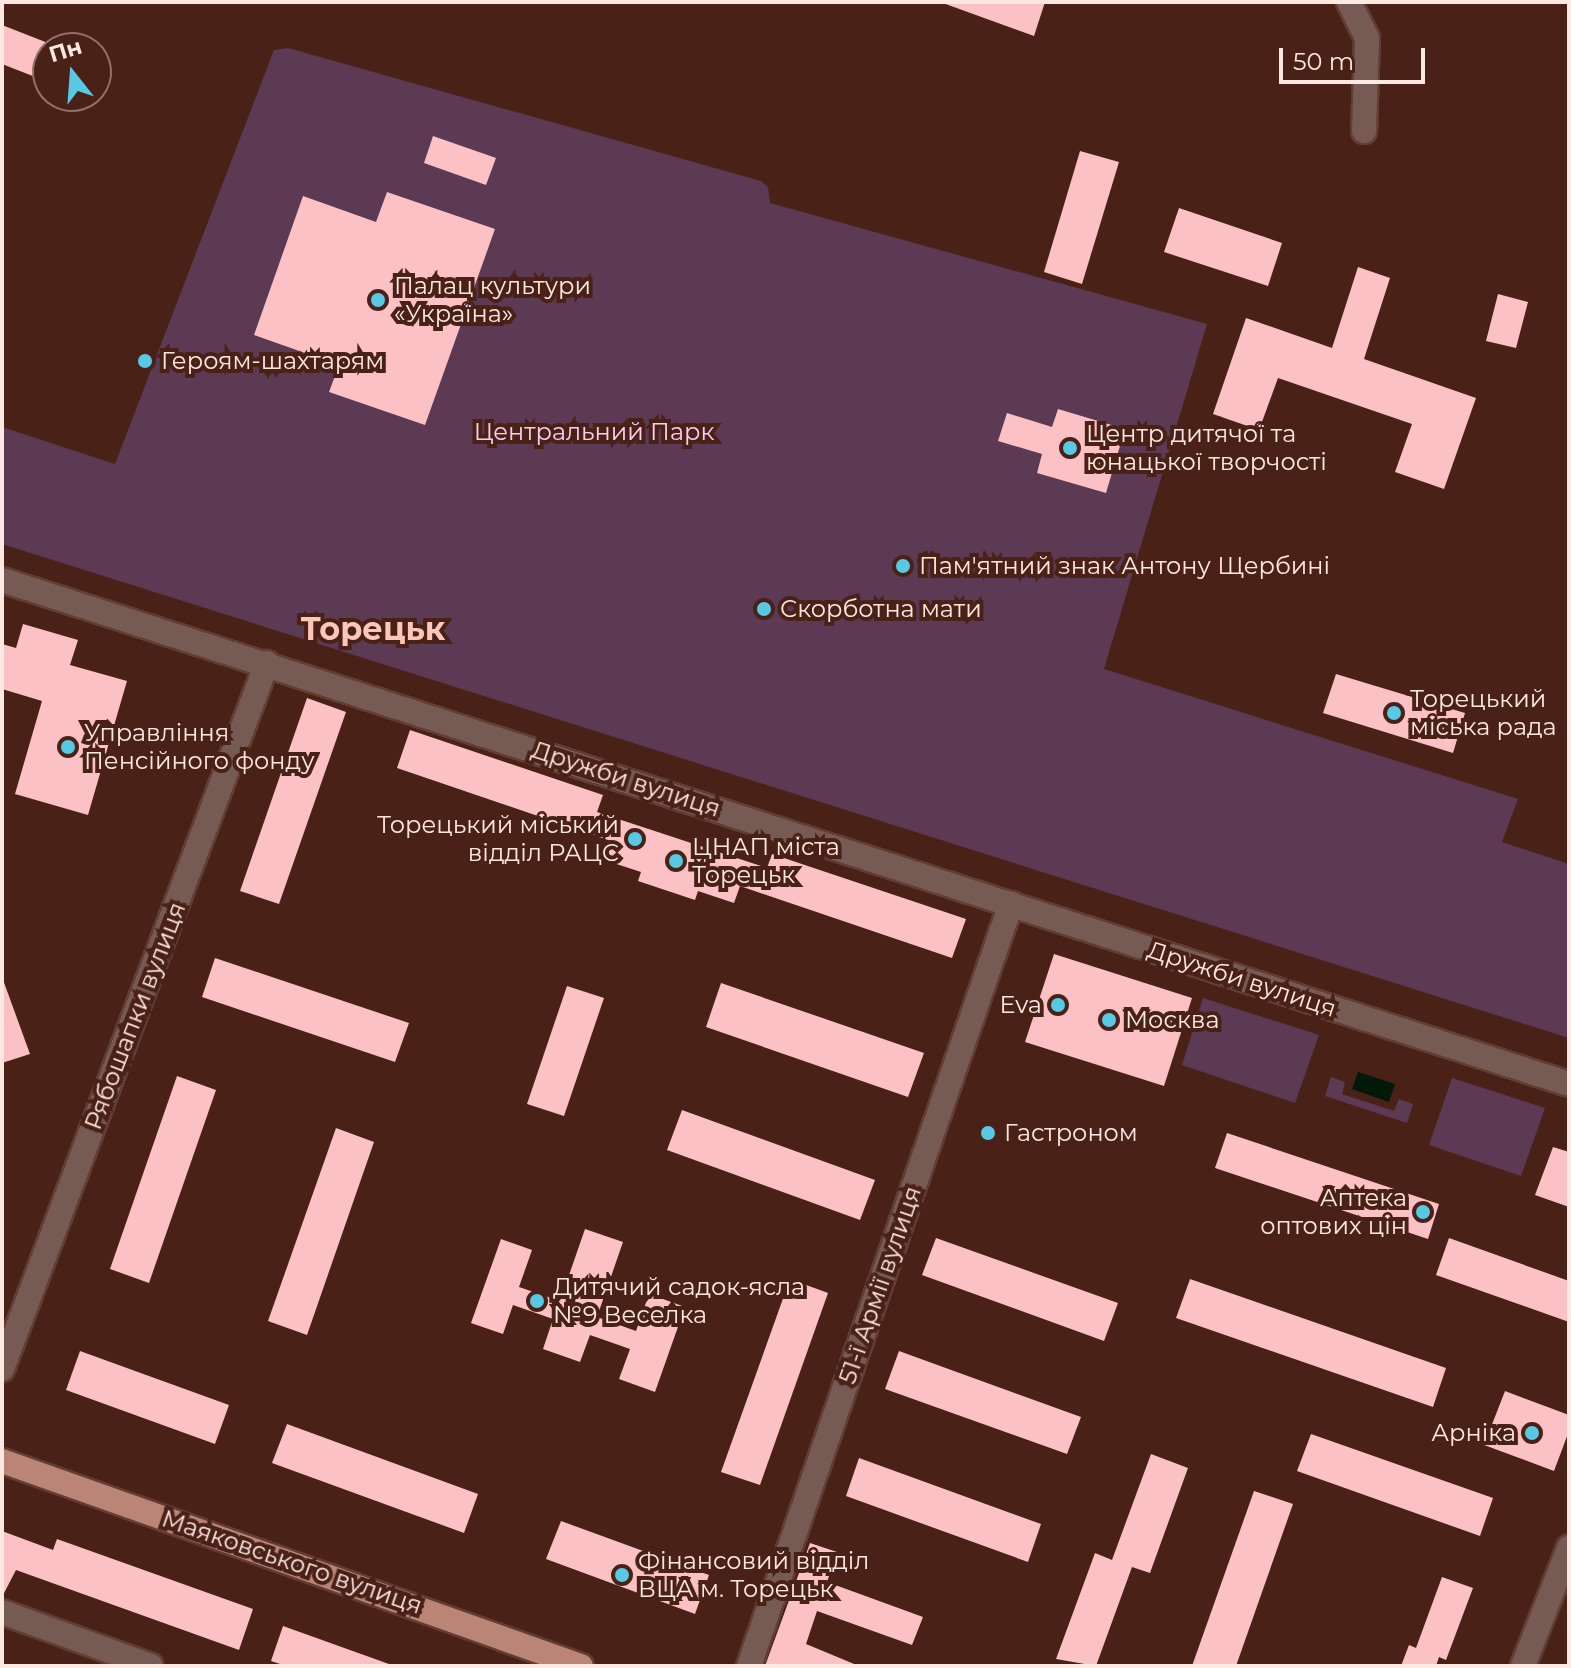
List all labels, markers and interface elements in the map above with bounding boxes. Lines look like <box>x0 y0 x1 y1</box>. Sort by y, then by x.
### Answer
north arrow <box>32 32 112 112</box>
scale bar <box>1283 32 1429 82</box>
text: Пн <box>46 33 85 68</box>
text: 50 m <box>1293 47 1354 76</box>
place label: Палац культури «Україна» <box>394 272 591 328</box>
marker: Палац культури «Україна» <box>369 291 387 309</box>
place label: Героям-шахтарям <box>161 347 384 375</box>
marker: Героям-шахтарям <box>136 352 154 370</box>
park label: Центральний Парк <box>474 418 714 446</box>
place label: Центр дитячої та юнацької творчості <box>1086 420 1327 476</box>
marker: Центр дитячої та юнацької творчості <box>1061 439 1079 457</box>
place label: Пам'ятний знак Антону Щербині <box>919 552 1330 580</box>
marker: Пам'ятний знак Антону Щербині <box>894 557 912 575</box>
place label: Скорботна мати <box>780 595 982 623</box>
marker: Скорботна мати <box>755 600 773 618</box>
district label: Торецьк <box>301 610 445 648</box>
place label: Торецький міська рада <box>1410 685 1557 741</box>
marker: Торецький міська рада <box>1385 704 1403 722</box>
place label: Управління Пенсійного фонду <box>84 719 315 775</box>
street label: Дружби вулиця <box>528 735 724 823</box>
marker: Управління Пенсійного фонду <box>59 738 77 756</box>
place label: Торецький міський відділ РАЦС <box>377 811 619 867</box>
marker: Торецький міський відділ РАЦС <box>626 830 644 848</box>
place label: ЦНАП міста Торецьк <box>692 833 840 889</box>
marker: ЦНАП міста Торецьк <box>667 852 685 870</box>
street label: Рябошапки вулиця <box>78 898 192 1134</box>
street label: Дружби вулиця <box>1144 935 1340 1023</box>
place label: Eva <box>1000 991 1042 1019</box>
marker: Eva <box>1049 996 1067 1014</box>
place label: Москва <box>1125 1006 1219 1034</box>
marker: Москва <box>1100 1011 1118 1029</box>
place label: Гастроном <box>1004 1119 1138 1147</box>
marker: Гастроном <box>979 1124 997 1142</box>
street label: 51-ї Армії вулиця <box>833 1183 927 1387</box>
place label: Аптека оптових цін <box>1260 1184 1407 1240</box>
marker: Аптека оптових цін <box>1414 1203 1432 1221</box>
place label: Дитячий садок-ясла №9 Веселка <box>553 1273 805 1329</box>
marker: Дитячий садок-ясла №9 Веселка <box>528 1292 546 1310</box>
place label: Арніка <box>1431 1419 1516 1447</box>
marker: Арніка <box>1523 1424 1541 1442</box>
street label: Маяковського вулиця <box>158 1504 426 1620</box>
place label: Фінансовий відділ ВЦА м. Торецьк <box>638 1547 870 1603</box>
marker: Фінансовий відділ ВЦА м. Торецьк <box>613 1566 631 1584</box>

